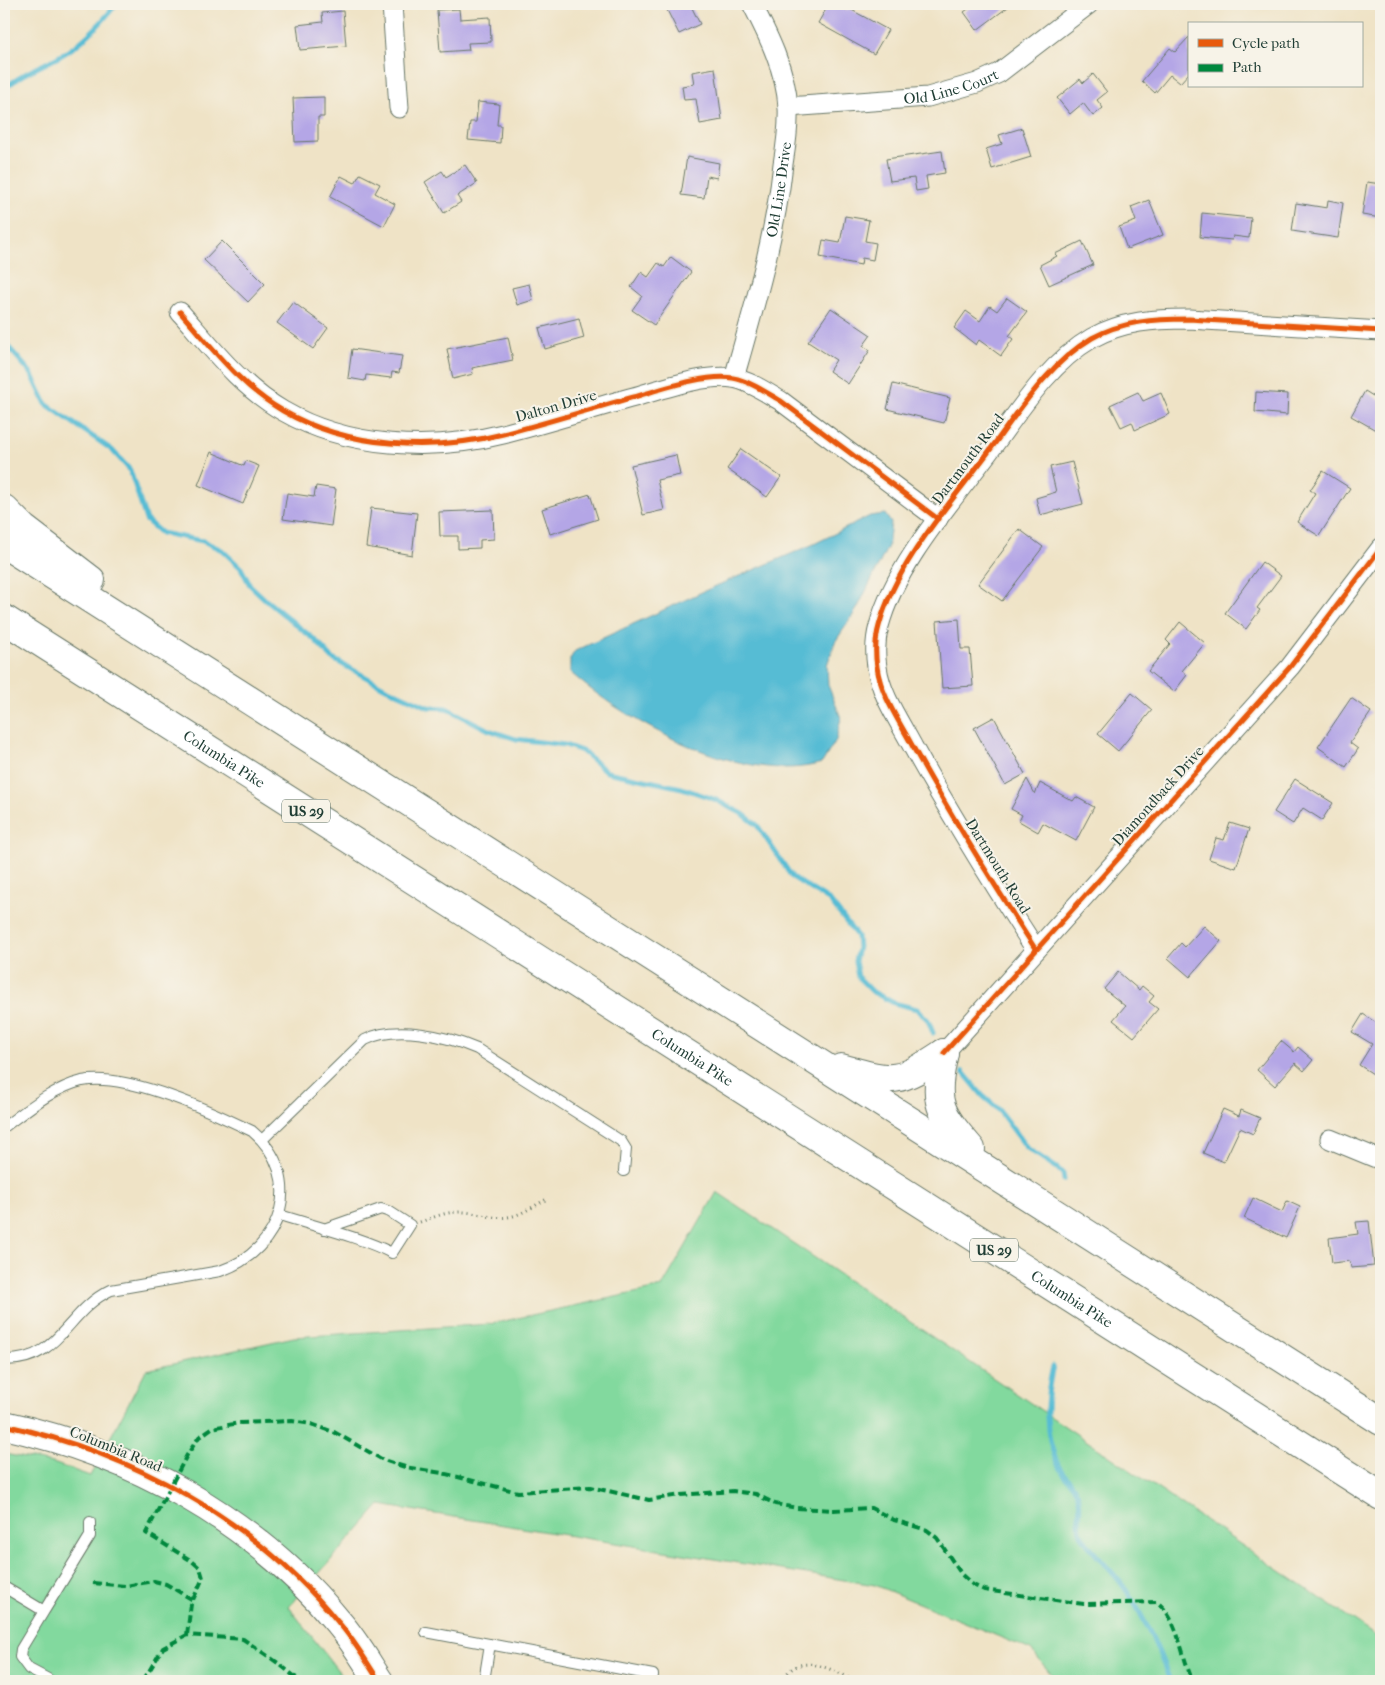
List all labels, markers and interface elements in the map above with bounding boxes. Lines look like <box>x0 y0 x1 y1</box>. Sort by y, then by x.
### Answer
legend <box>1188 22 1362 88</box>
text: Cycle path <box>1232 34 1300 52</box>
text: Path <box>1232 58 1262 76</box>
street label: Old Line Court <box>903 65 1002 108</box>
street label: Old Line Drive <box>762 140 795 239</box>
street label: Dalton Drive <box>513 386 599 426</box>
street label: Dartmouth Road <box>928 409 1008 508</box>
street label: Columbia Pike <box>180 727 269 792</box>
street label: Diamondback Drive <box>1108 742 1208 850</box>
road number: US 29 <box>282 799 330 822</box>
street label: Dartmouth Road <box>962 815 1035 918</box>
street label: Columbia Pike <box>648 1025 737 1090</box>
road number: US 29 <box>970 1238 1018 1262</box>
street label: Columbia Pike <box>1028 1266 1117 1332</box>
street label: Columbia Road <box>67 1422 166 1476</box>

